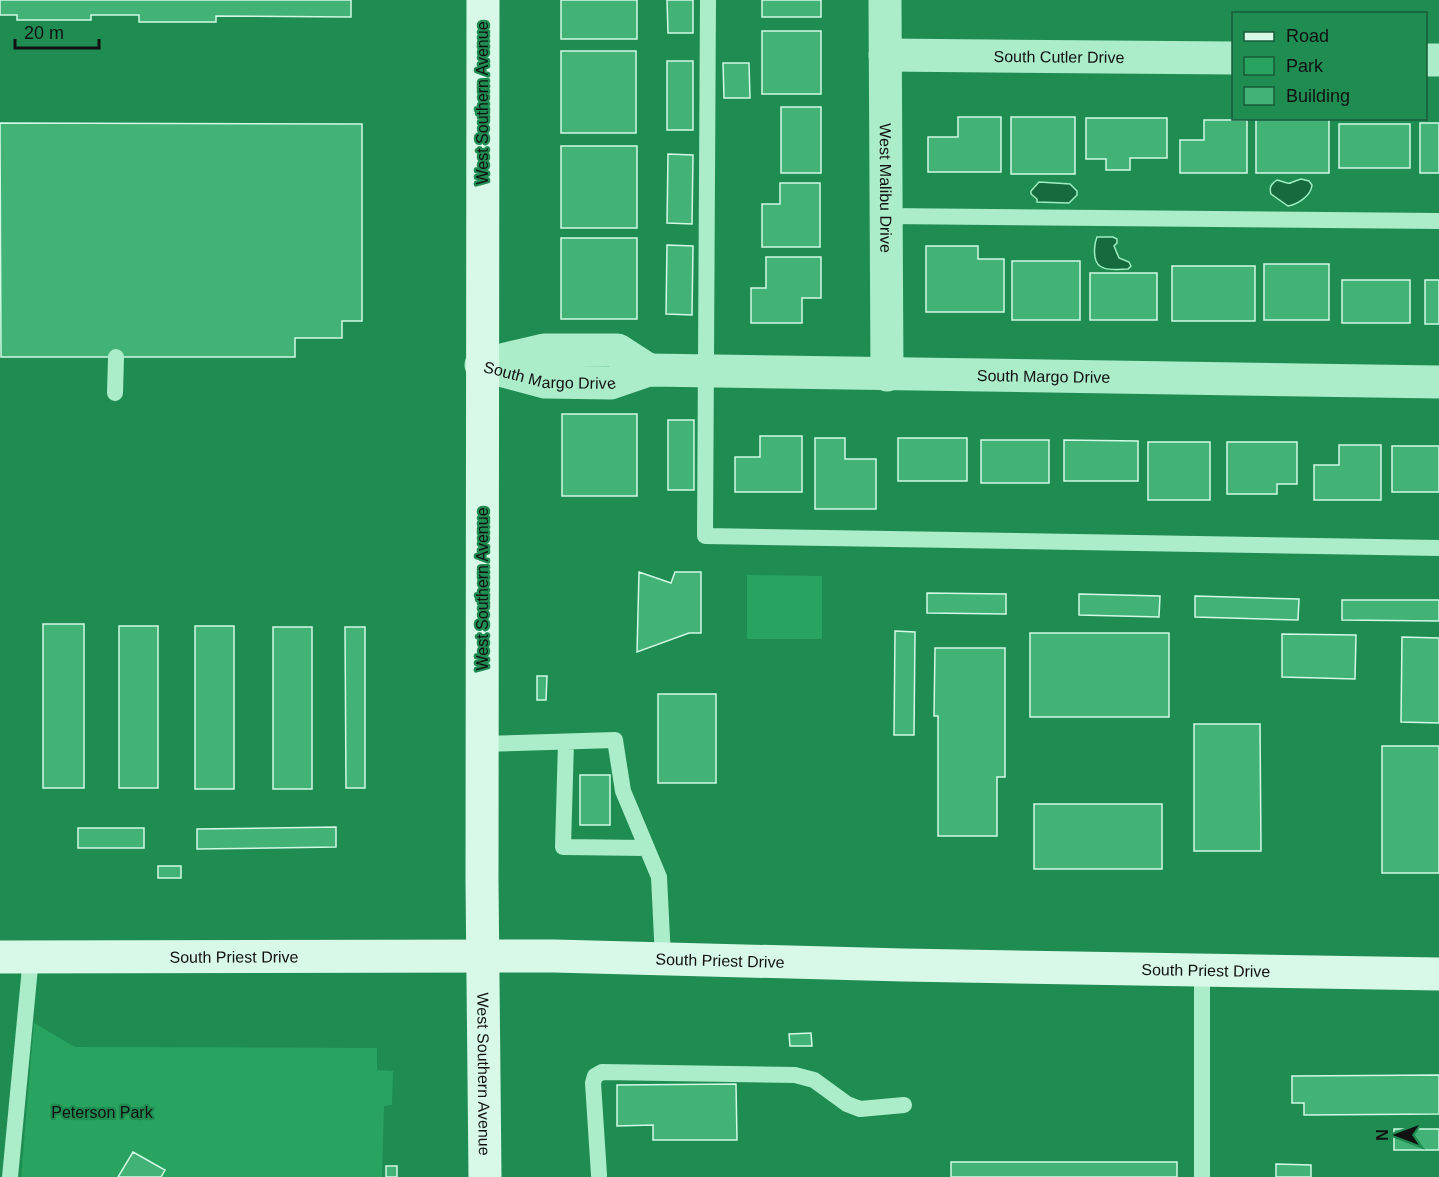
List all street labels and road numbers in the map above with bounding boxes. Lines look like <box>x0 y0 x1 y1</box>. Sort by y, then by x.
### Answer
street label: West Southern Avenue <box>474 21 491 185</box>
street label: South Cutler Drive <box>994 48 1125 66</box>
street label: West Malibu Drive <box>877 123 894 253</box>
street label: South Margo Drive <box>482 358 618 393</box>
street label: South Margo Drive <box>977 367 1111 386</box>
street label: West Southern Avenue <box>474 507 491 671</box>
street label: South Priest Drive <box>169 948 299 966</box>
street label: South Priest Drive <box>655 951 785 971</box>
street label: South Priest Drive <box>1141 961 1271 980</box>
street label: West Southern Avenue <box>474 992 493 1156</box>

